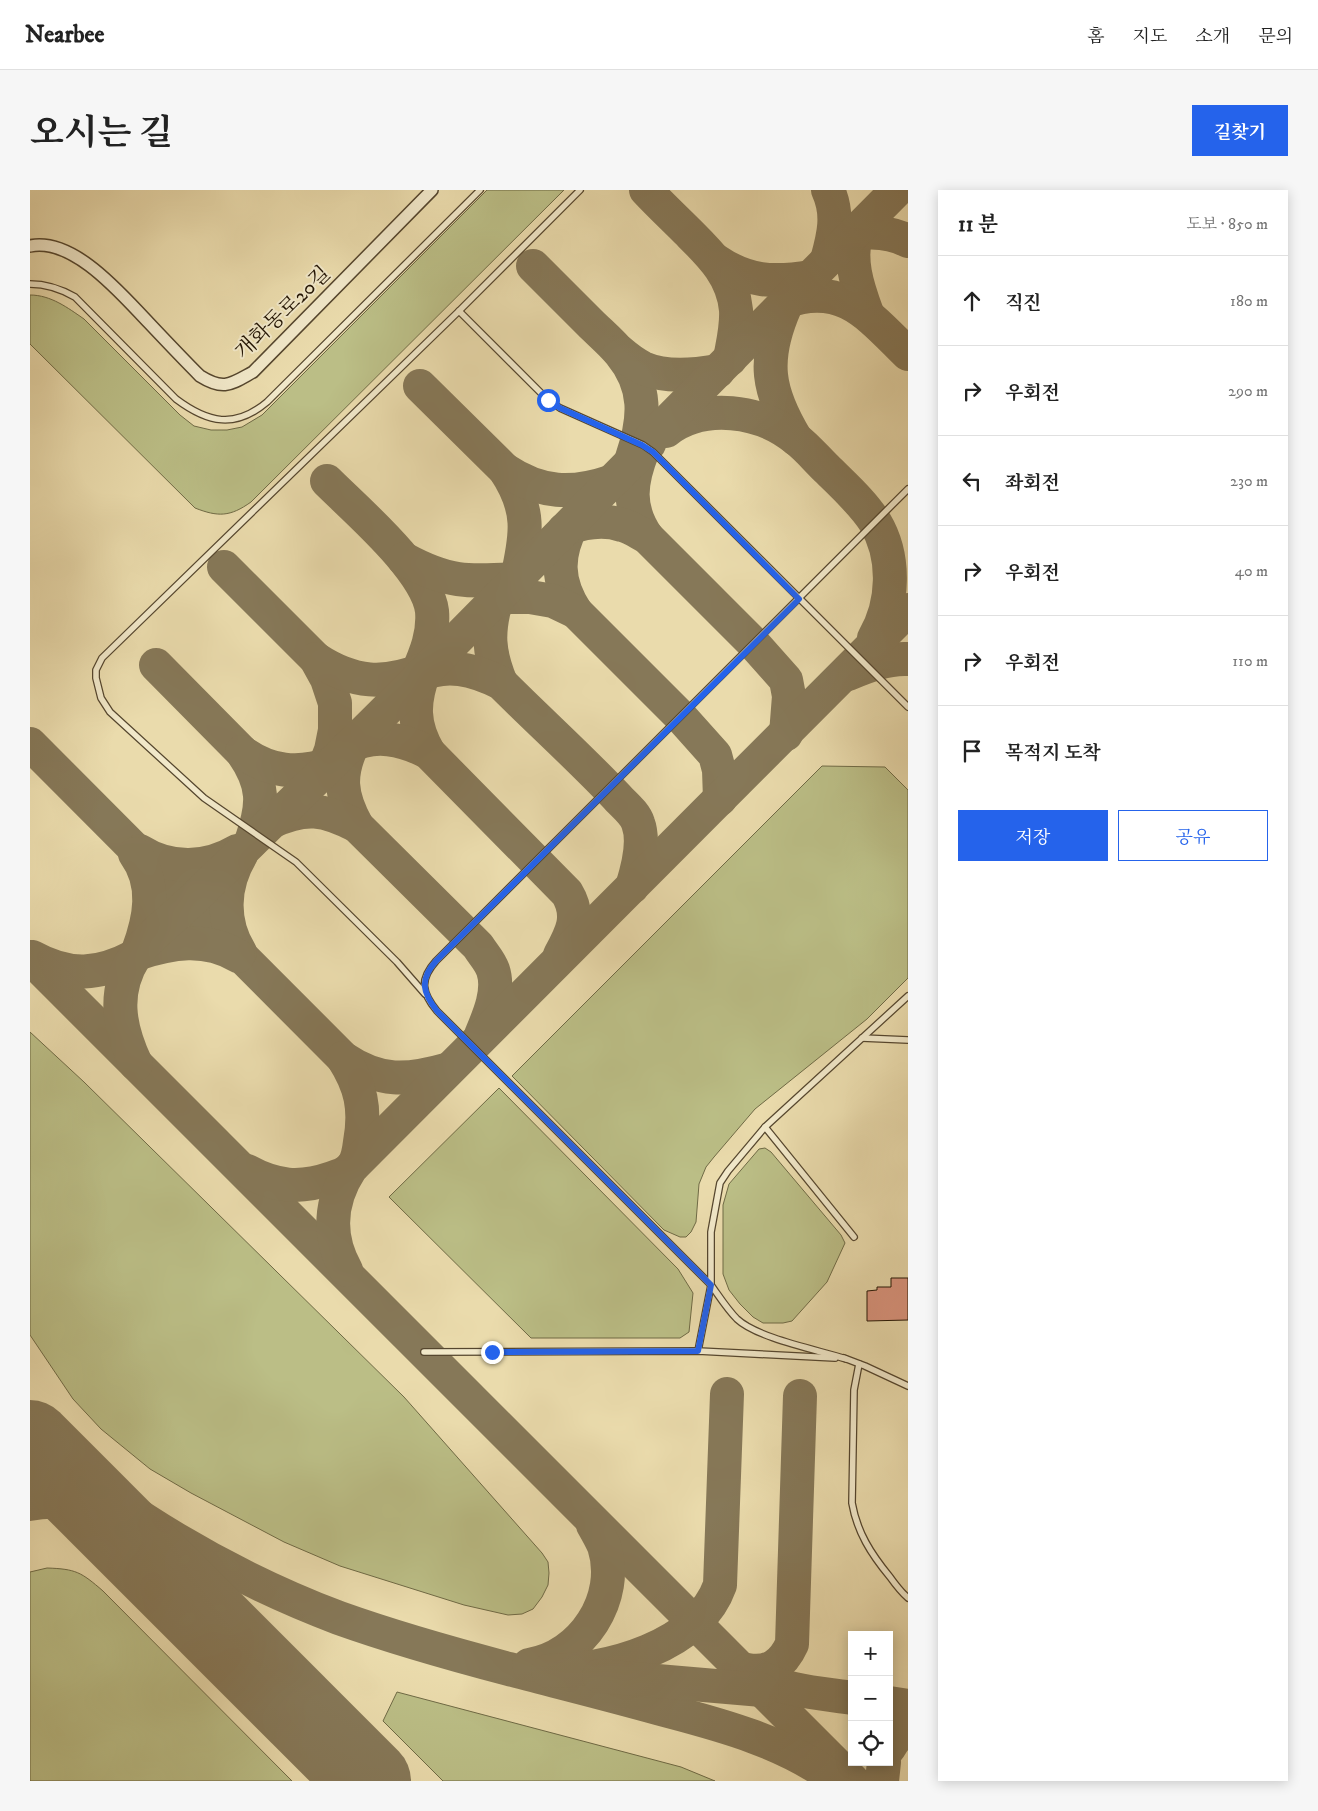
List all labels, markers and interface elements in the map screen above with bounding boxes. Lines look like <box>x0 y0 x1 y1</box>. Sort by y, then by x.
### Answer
text: Nearbee <box>25 20 104 50</box>
text: 홈 <box>1087 26 1105 48</box>
text: 지도 <box>1133 26 1167 48</box>
text: 소개 <box>1195 26 1230 48</box>
text: 문의 <box>1258 26 1293 48</box>
button: 길찾기 <box>1192 105 1288 156</box>
text: 오시는 길 <box>30 112 173 156</box>
text: 11 분 <box>958 212 998 238</box>
text: 도보 · 850 m <box>1186 214 1268 234</box>
street label: 개화동로20길 <box>230 261 336 365</box>
icon: ahead <box>958 287 986 315</box>
text: 180 m <box>1230 291 1268 311</box>
text: 직진 <box>1005 292 1042 315</box>
icon: right <box>958 377 986 405</box>
text: 290 m <box>1228 381 1268 401</box>
text: 우회전 <box>1005 382 1060 405</box>
route start <box>537 389 560 412</box>
icon: left <box>958 467 986 495</box>
text: 230 m <box>1230 471 1268 491</box>
text: 좌회전 <box>1005 472 1060 495</box>
icon: right <box>958 557 986 585</box>
text: 40 m <box>1235 561 1268 581</box>
text: 우회전 <box>1005 562 1060 585</box>
icon: right <box>958 647 986 675</box>
text: 110 m <box>1232 651 1268 671</box>
text: 우회전 <box>1005 652 1060 675</box>
icon: arrive <box>958 737 986 765</box>
text: 목적지 도착 <box>1005 742 1101 765</box>
button: 저장 <box>958 810 1108 861</box>
button: 공유 <box>1118 810 1268 861</box>
route end <box>481 1341 504 1364</box>
map controls <box>848 1631 893 1766</box>
button: + <box>848 1631 893 1676</box>
button: − <box>848 1676 893 1721</box>
button: locate <box>848 1721 893 1766</box>

